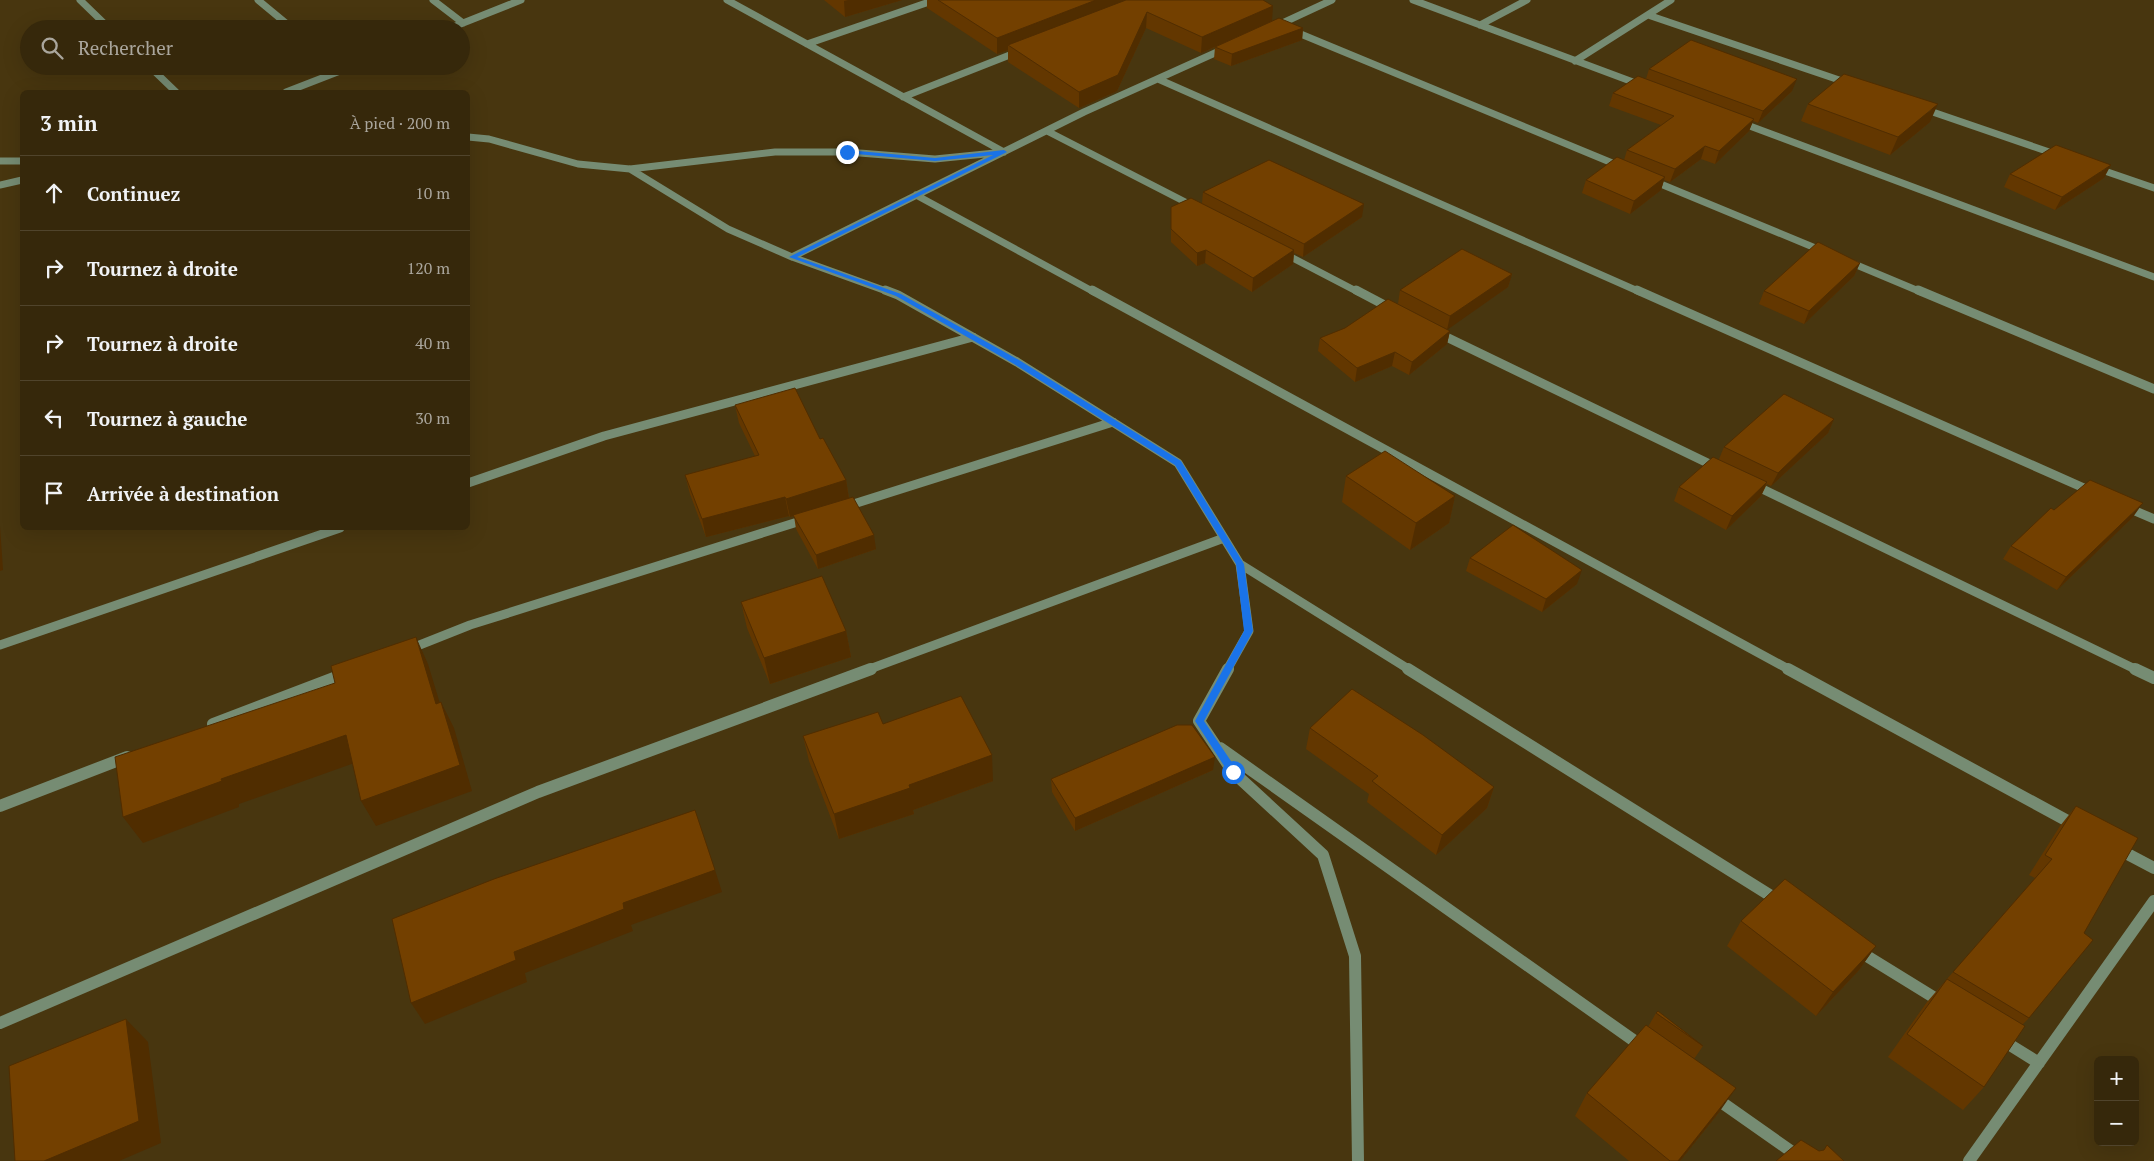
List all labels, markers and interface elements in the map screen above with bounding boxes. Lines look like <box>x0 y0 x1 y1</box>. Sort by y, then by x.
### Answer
search box <box>20 20 470 75</box>
icon: search <box>38 34 66 62</box>
text: Rechercher <box>78 35 173 60</box>
text: 3 min <box>40 109 97 137</box>
text: À pied · 200 m <box>350 112 450 134</box>
route end <box>836 141 859 164</box>
icon: ahead <box>40 179 68 207</box>
text: Continuez <box>87 181 180 206</box>
text: 10 m <box>415 182 450 204</box>
icon: right <box>40 254 68 282</box>
text: Tournez à droite <box>87 256 238 281</box>
text: 120 m <box>407 257 450 279</box>
icon: right <box>40 329 68 357</box>
text: Tournez à droite <box>87 331 238 356</box>
text: 40 m <box>415 332 450 354</box>
icon: left <box>40 404 68 432</box>
text: Tournez à gauche <box>87 406 248 431</box>
text: 30 m <box>415 407 450 429</box>
icon: arrive <box>40 479 68 507</box>
text: Arrivée à destination <box>87 481 279 506</box>
route start <box>1222 761 1245 784</box>
map controls <box>2094 1056 2139 1146</box>
button: + <box>2094 1056 2139 1101</box>
button: − <box>2094 1101 2139 1146</box>

